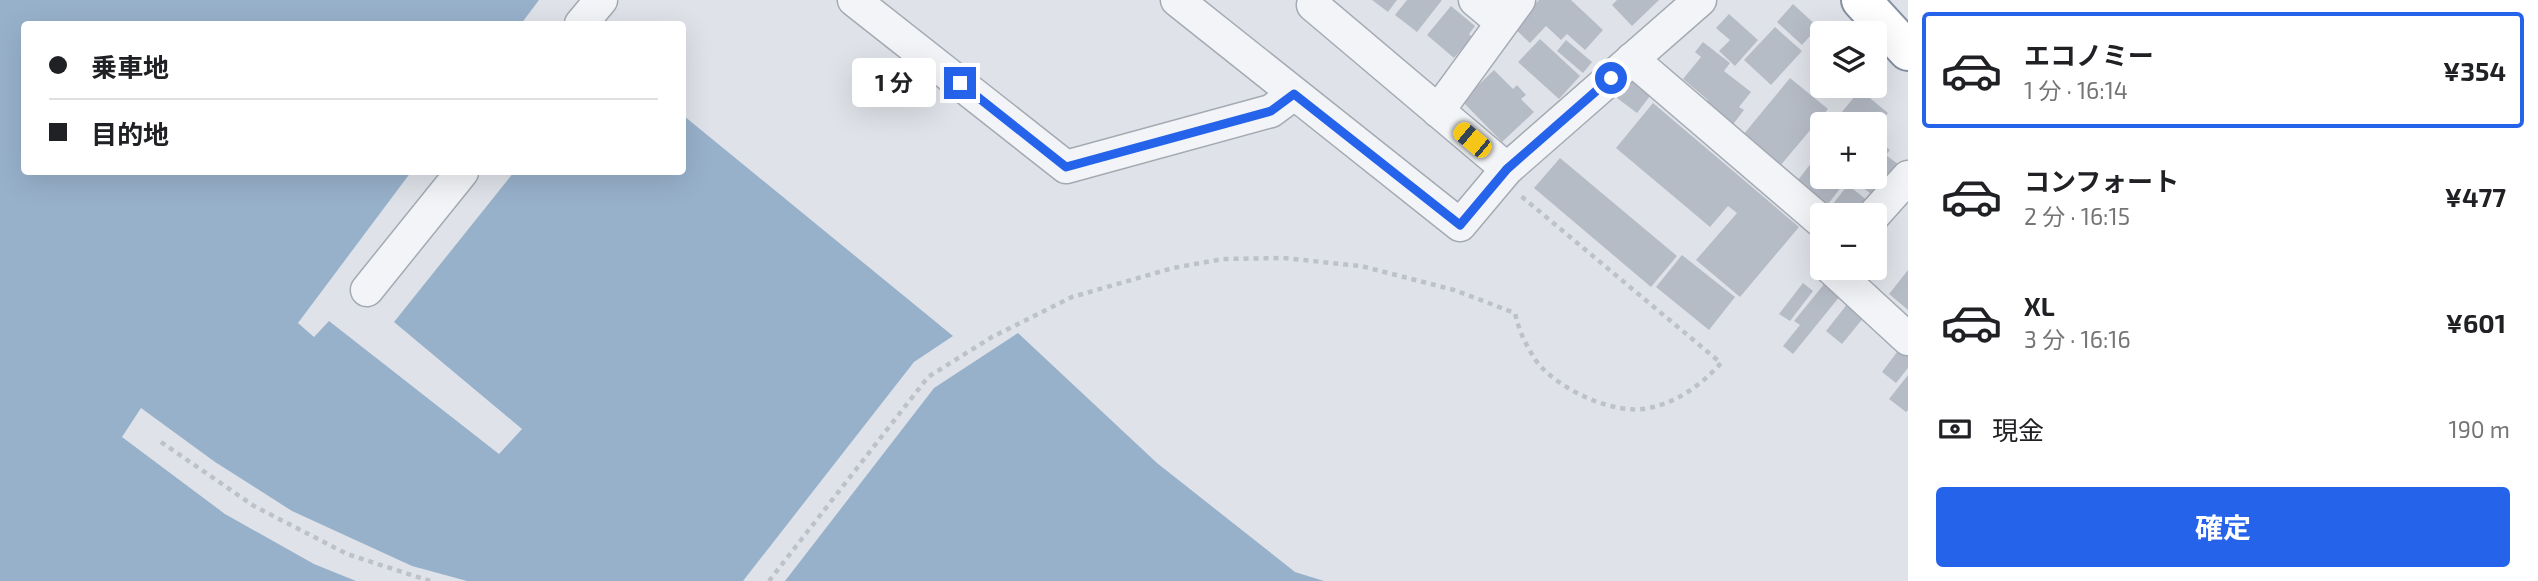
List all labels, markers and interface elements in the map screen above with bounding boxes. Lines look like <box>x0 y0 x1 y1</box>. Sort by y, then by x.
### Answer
map controls <box>1810 21 1887 280</box>
button: layers <box>1810 21 1887 98</box>
icon: car <box>1940 39 2003 102</box>
text: エコノミー <box>2024 39 2154 70</box>
text: 乗車地 <box>91 51 169 82</box>
text: ¥354 <box>2443 55 2506 86</box>
callout: 1 分 <box>852 58 936 108</box>
route start <box>1595 62 1627 94</box>
route end <box>944 67 976 99</box>
text: 1 分 <box>875 68 913 96</box>
text: 1 分 · 16:14 <box>2024 76 2128 104</box>
button: + <box>1810 112 1887 189</box>
text: 目的地 <box>91 118 169 149</box>
car <box>1450 118 1495 162</box>
icon: car <box>1940 165 2003 228</box>
text: コンフォート <box>2024 165 2179 196</box>
text: ¥477 <box>2445 181 2506 212</box>
text: 2 分 · 16:15 <box>2024 202 2130 230</box>
button: − <box>1810 203 1887 280</box>
text: XL <box>2024 290 2055 321</box>
icon: car <box>1940 291 2003 354</box>
text: ¥601 <box>2446 307 2506 338</box>
text: 3 分 · 16:16 <box>2024 325 2131 353</box>
icon: cash <box>1936 410 1974 448</box>
text: 現金 <box>1992 414 2044 445</box>
text: 190 m <box>2449 415 2510 443</box>
button: 確定 <box>1936 487 2510 567</box>

